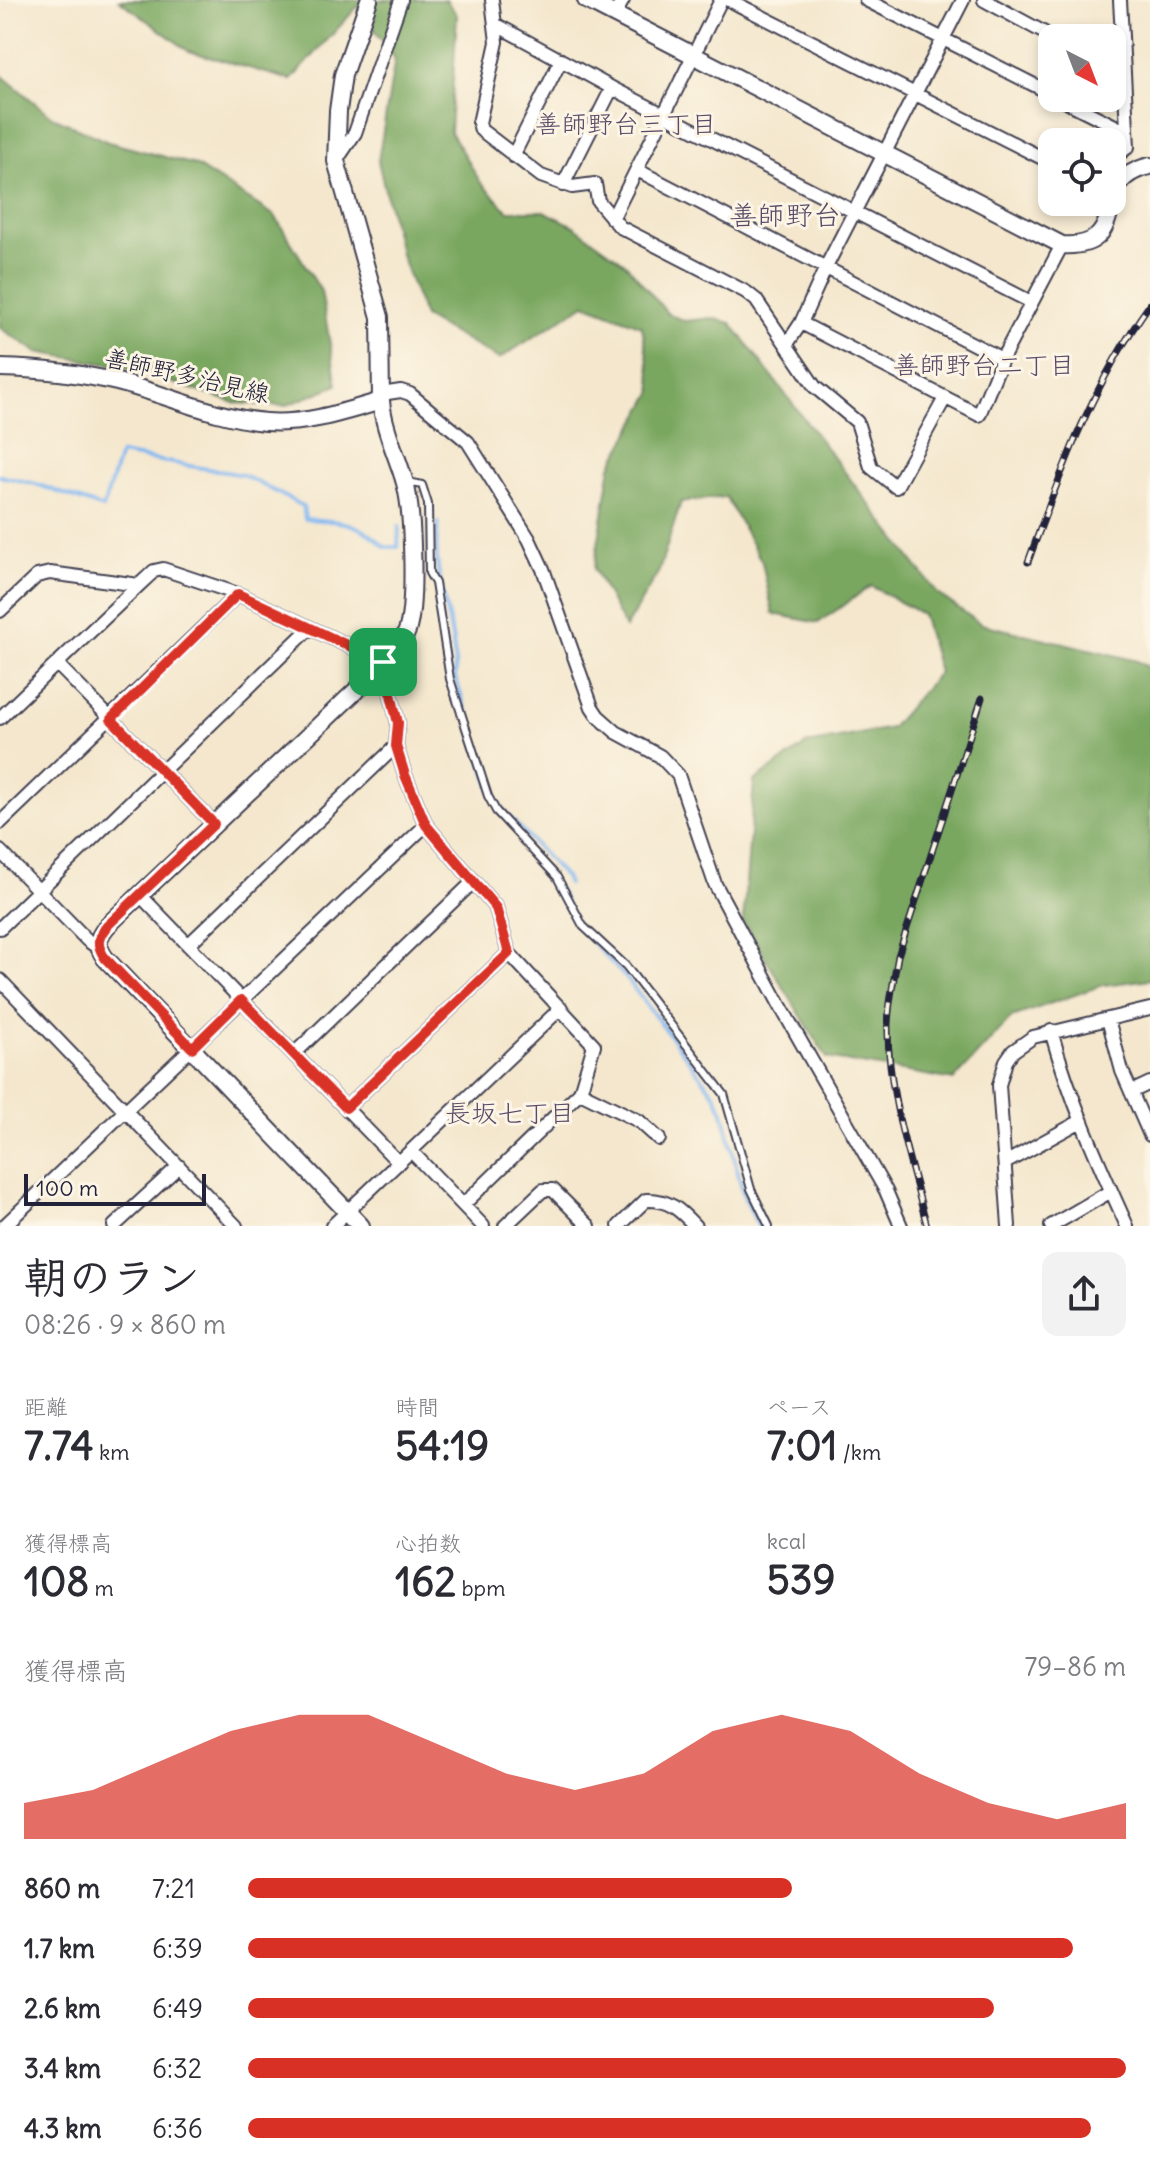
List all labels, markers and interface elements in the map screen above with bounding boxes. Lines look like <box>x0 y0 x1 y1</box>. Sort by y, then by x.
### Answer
north arrow <box>1038 24 1126 112</box>
map controls <box>1038 24 1126 216</box>
district label: 善師野台三丁目 <box>535 107 717 140</box>
button: locate <box>1038 128 1126 216</box>
district label: 善師野台 <box>729 197 841 233</box>
street label: 善師野多治見線 <box>102 342 272 409</box>
district label: 善師野台二丁目 <box>893 348 1075 381</box>
pin <box>349 628 417 696</box>
icon: arrive <box>361 640 405 684</box>
district label: 長坂七丁目 <box>445 1096 575 1129</box>
scale bar <box>24 1170 206 1206</box>
text: 100 m <box>36 1174 98 1202</box>
text: 朝のラン <box>24 1250 200 1305</box>
button: share <box>1042 1252 1126 1336</box>
text: 08:26 · 9 × 860 m <box>24 1308 226 1341</box>
text: 距離 <box>24 1393 68 1421</box>
text: 時間 <box>395 1393 439 1421</box>
text: ペース <box>767 1393 831 1421</box>
text: 7.74 <box>24 1421 94 1471</box>
text: 54:19 <box>395 1421 489 1471</box>
text: 7:01 <box>767 1421 838 1471</box>
text: km <box>94 1438 130 1466</box>
text: /km <box>838 1438 881 1466</box>
text: kcal <box>767 1527 806 1555</box>
text: 獲得標高 <box>24 1529 112 1557</box>
text: 心拍数 <box>395 1529 461 1557</box>
text: 539 <box>767 1555 835 1605</box>
text: 108 <box>24 1557 89 1607</box>
text: 162 <box>395 1557 456 1607</box>
text: m <box>89 1574 114 1602</box>
text: bpm <box>456 1574 505 1602</box>
text: 79–86 m <box>1025 1650 1126 1683</box>
text: 獲得標高 <box>24 1654 128 1687</box>
text: 860 m <box>24 1872 100 1905</box>
text: 7:21 <box>152 1872 195 1905</box>
text: 1.7 km <box>24 1932 95 1965</box>
text: 6:39 <box>152 1932 203 1965</box>
text: 2.6 km <box>24 1992 101 2025</box>
text: 6:49 <box>152 1992 203 2025</box>
text: 3.4 km <box>24 2052 101 2085</box>
text: 6:32 <box>152 2052 202 2085</box>
text: 4.3 km <box>24 2112 101 2145</box>
text: 6:36 <box>152 2112 203 2145</box>

